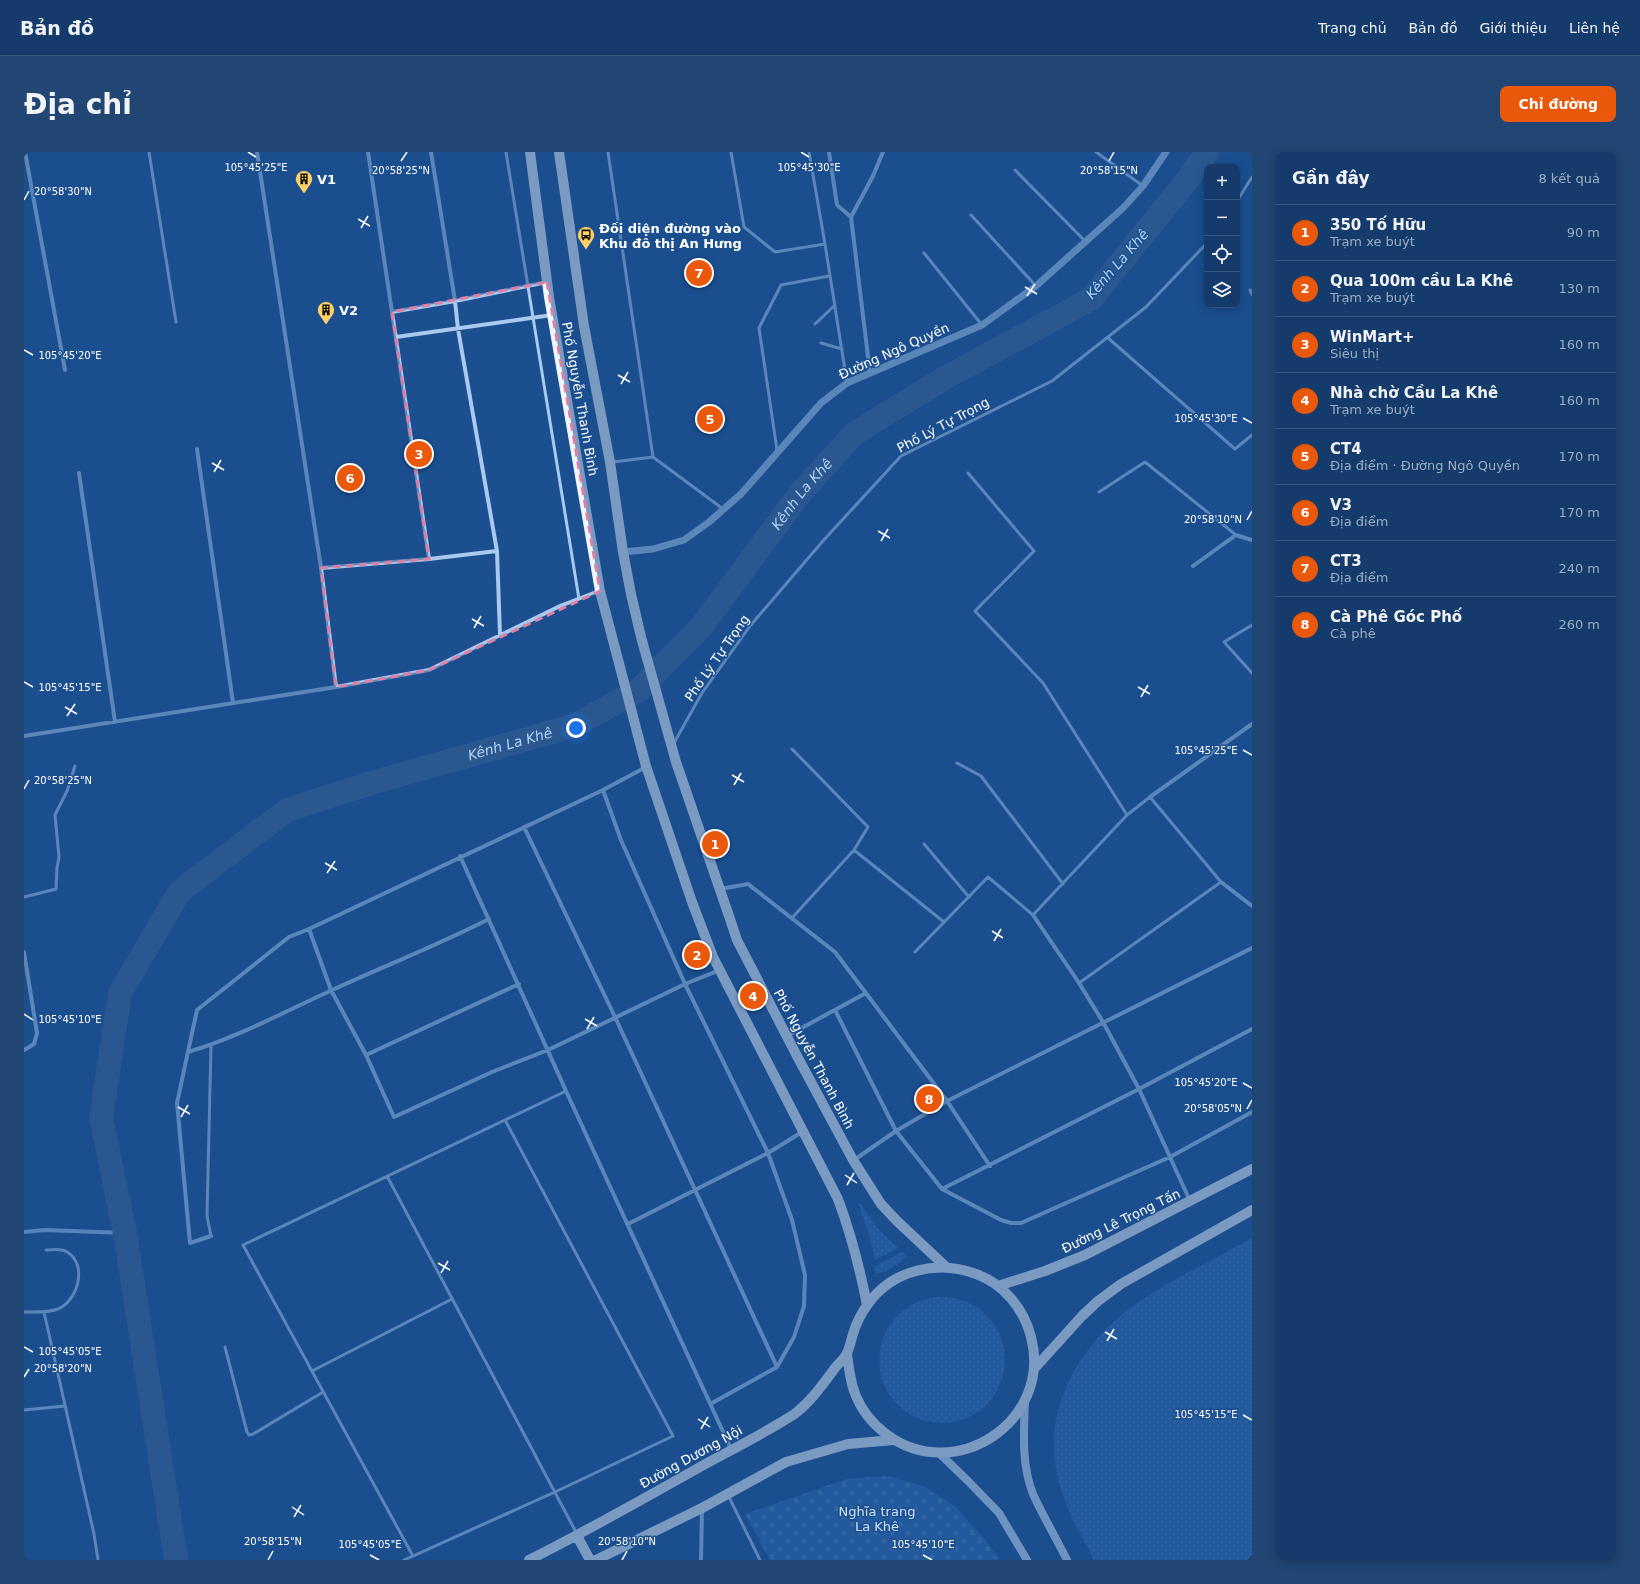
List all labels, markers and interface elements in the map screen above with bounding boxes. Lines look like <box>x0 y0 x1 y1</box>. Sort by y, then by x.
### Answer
text: Bản đồ <box>20 17 94 39</box>
text: Trang chủ <box>1318 20 1387 36</box>
text: Bản đồ <box>1409 20 1457 36</box>
text: Giới thiệu <box>1479 20 1547 36</box>
text: Liên hệ <box>1569 20 1620 36</box>
button: Chỉ đường <box>1500 86 1616 122</box>
text: Địa chỉ <box>24 88 132 121</box>
text: 105°45'25"E <box>224 162 288 173</box>
text: 105°45'30"E <box>777 162 841 173</box>
map controls <box>1204 164 1240 308</box>
button: + <box>1204 164 1240 200</box>
text: 20°58'25"N <box>372 165 430 176</box>
text: 20°58'15"N <box>1080 165 1138 176</box>
text: Gần đây <box>1292 168 1370 188</box>
building icon: V1 <box>294 169 314 194</box>
text: 8 kết quả <box>1538 171 1600 186</box>
place label: V1 <box>317 172 336 187</box>
text: 20°58'30"N <box>34 186 92 197</box>
button: − <box>1204 200 1240 236</box>
text: 350 Tố Hữu <box>1330 216 1426 234</box>
place label: Đối diện đường vào Khu đô thị An Hưng <box>599 221 742 251</box>
bus stop icon: Đối diện đường vào Khu đô thị An Hưng <box>576 225 596 250</box>
text: 1 <box>1300 225 1310 240</box>
text: 90 m <box>1567 225 1600 240</box>
water label: Kênh La Khê <box>1082 226 1152 302</box>
text: Trạm xe buýt <box>1330 234 1415 249</box>
button: locate <box>1204 236 1240 272</box>
pin: 7 <box>686 258 712 288</box>
button: layers <box>1204 272 1240 308</box>
text: Qua 100m cầu La Khê <box>1330 272 1513 290</box>
text: 2 <box>1300 281 1310 296</box>
text: 130 m <box>1558 281 1600 296</box>
text: Trạm xe buýt <box>1330 290 1415 305</box>
building icon: V2 <box>316 300 336 325</box>
place label: V2 <box>339 303 358 318</box>
street label: Đường Ngô Quyền <box>836 320 952 382</box>
street label: Phố Nguyễn Thanh Bình <box>559 321 601 477</box>
text: WinMart+ <box>1330 328 1415 346</box>
text: 3 <box>1300 337 1310 352</box>
text: 160 m <box>1558 337 1600 352</box>
text: Siêu thị <box>1330 346 1379 361</box>
text: 105°45'20"E <box>38 350 102 361</box>
text: Nhà chờ Cầu La Khê <box>1330 384 1498 402</box>
text: 4 <box>1300 393 1310 408</box>
text: 160 m <box>1558 393 1600 408</box>
street label: Phố Lý Tự Trọng <box>894 394 992 456</box>
text: Trạm xe buýt <box>1330 402 1415 417</box>
pin: 5 <box>697 404 723 434</box>
text: 105°45'30"E <box>1174 413 1238 424</box>
pin: 3 <box>406 439 432 469</box>
text: CT4 <box>1330 440 1362 458</box>
text: 5 <box>1300 449 1310 464</box>
text: 170 m <box>1558 449 1600 464</box>
water label: Kênh La Khê <box>768 455 836 533</box>
text: Địa điểm · Đường Ngô Quyền <box>1330 458 1520 473</box>
pin: 6 <box>337 463 363 493</box>
text: V3 <box>1330 496 1352 514</box>
text: 6 <box>1300 505 1310 520</box>
text: 170 m <box>1558 505 1600 520</box>
text: 20°58'10"N <box>1184 514 1242 525</box>
text: Địa điểm <box>1330 514 1388 529</box>
text: CT3 <box>1330 552 1362 570</box>
text: 7 <box>1300 561 1310 576</box>
text: 240 m <box>1558 561 1600 576</box>
text: Địa điểm <box>1330 570 1388 585</box>
text: Cà Phê Góc Phố <box>1330 608 1462 626</box>
street label: Phố Lý Tự Trọng <box>682 612 752 704</box>
text: 8 <box>1300 617 1310 632</box>
text: 260 m <box>1558 617 1600 632</box>
text: Cà phê <box>1330 626 1376 641</box>
text: 105°45'15"E <box>38 682 102 693</box>
your location <box>566 718 586 738</box>
water label: Kênh La Khê <box>466 724 554 763</box>
text: 105°45'25"E <box>1174 745 1238 756</box>
text: 20°58'25"N <box>34 775 92 786</box>
pin: 1 <box>702 829 728 859</box>
pin: 2 <box>684 940 710 970</box>
pin: 4 <box>740 981 766 1011</box>
street label: Phố Nguyễn Thanh Bình <box>771 987 857 1131</box>
text: 105°45'10"E <box>38 1014 102 1025</box>
text: 105°45'20"E <box>1174 1077 1238 1088</box>
pin: 8 <box>916 1084 942 1114</box>
text: 20°58'05"N <box>1184 1103 1242 1114</box>
street label: Đường Lê Trọng Tấn <box>1059 1186 1183 1256</box>
text: 105°45'05"E <box>38 1346 102 1357</box>
text: 20°58'20"N <box>34 1363 92 1374</box>
text: 105°45'15"E <box>1174 1409 1238 1420</box>
street label: Đường Dương Nội <box>637 1423 745 1491</box>
park label: Nghĩa trang La Khê <box>839 1504 915 1534</box>
text: 20°58'15"N <box>244 1536 302 1547</box>
text: 20°58'10"N <box>598 1536 656 1547</box>
text: 105°45'05"E <box>338 1539 402 1550</box>
text: 105°45'10"E <box>891 1539 955 1550</box>

